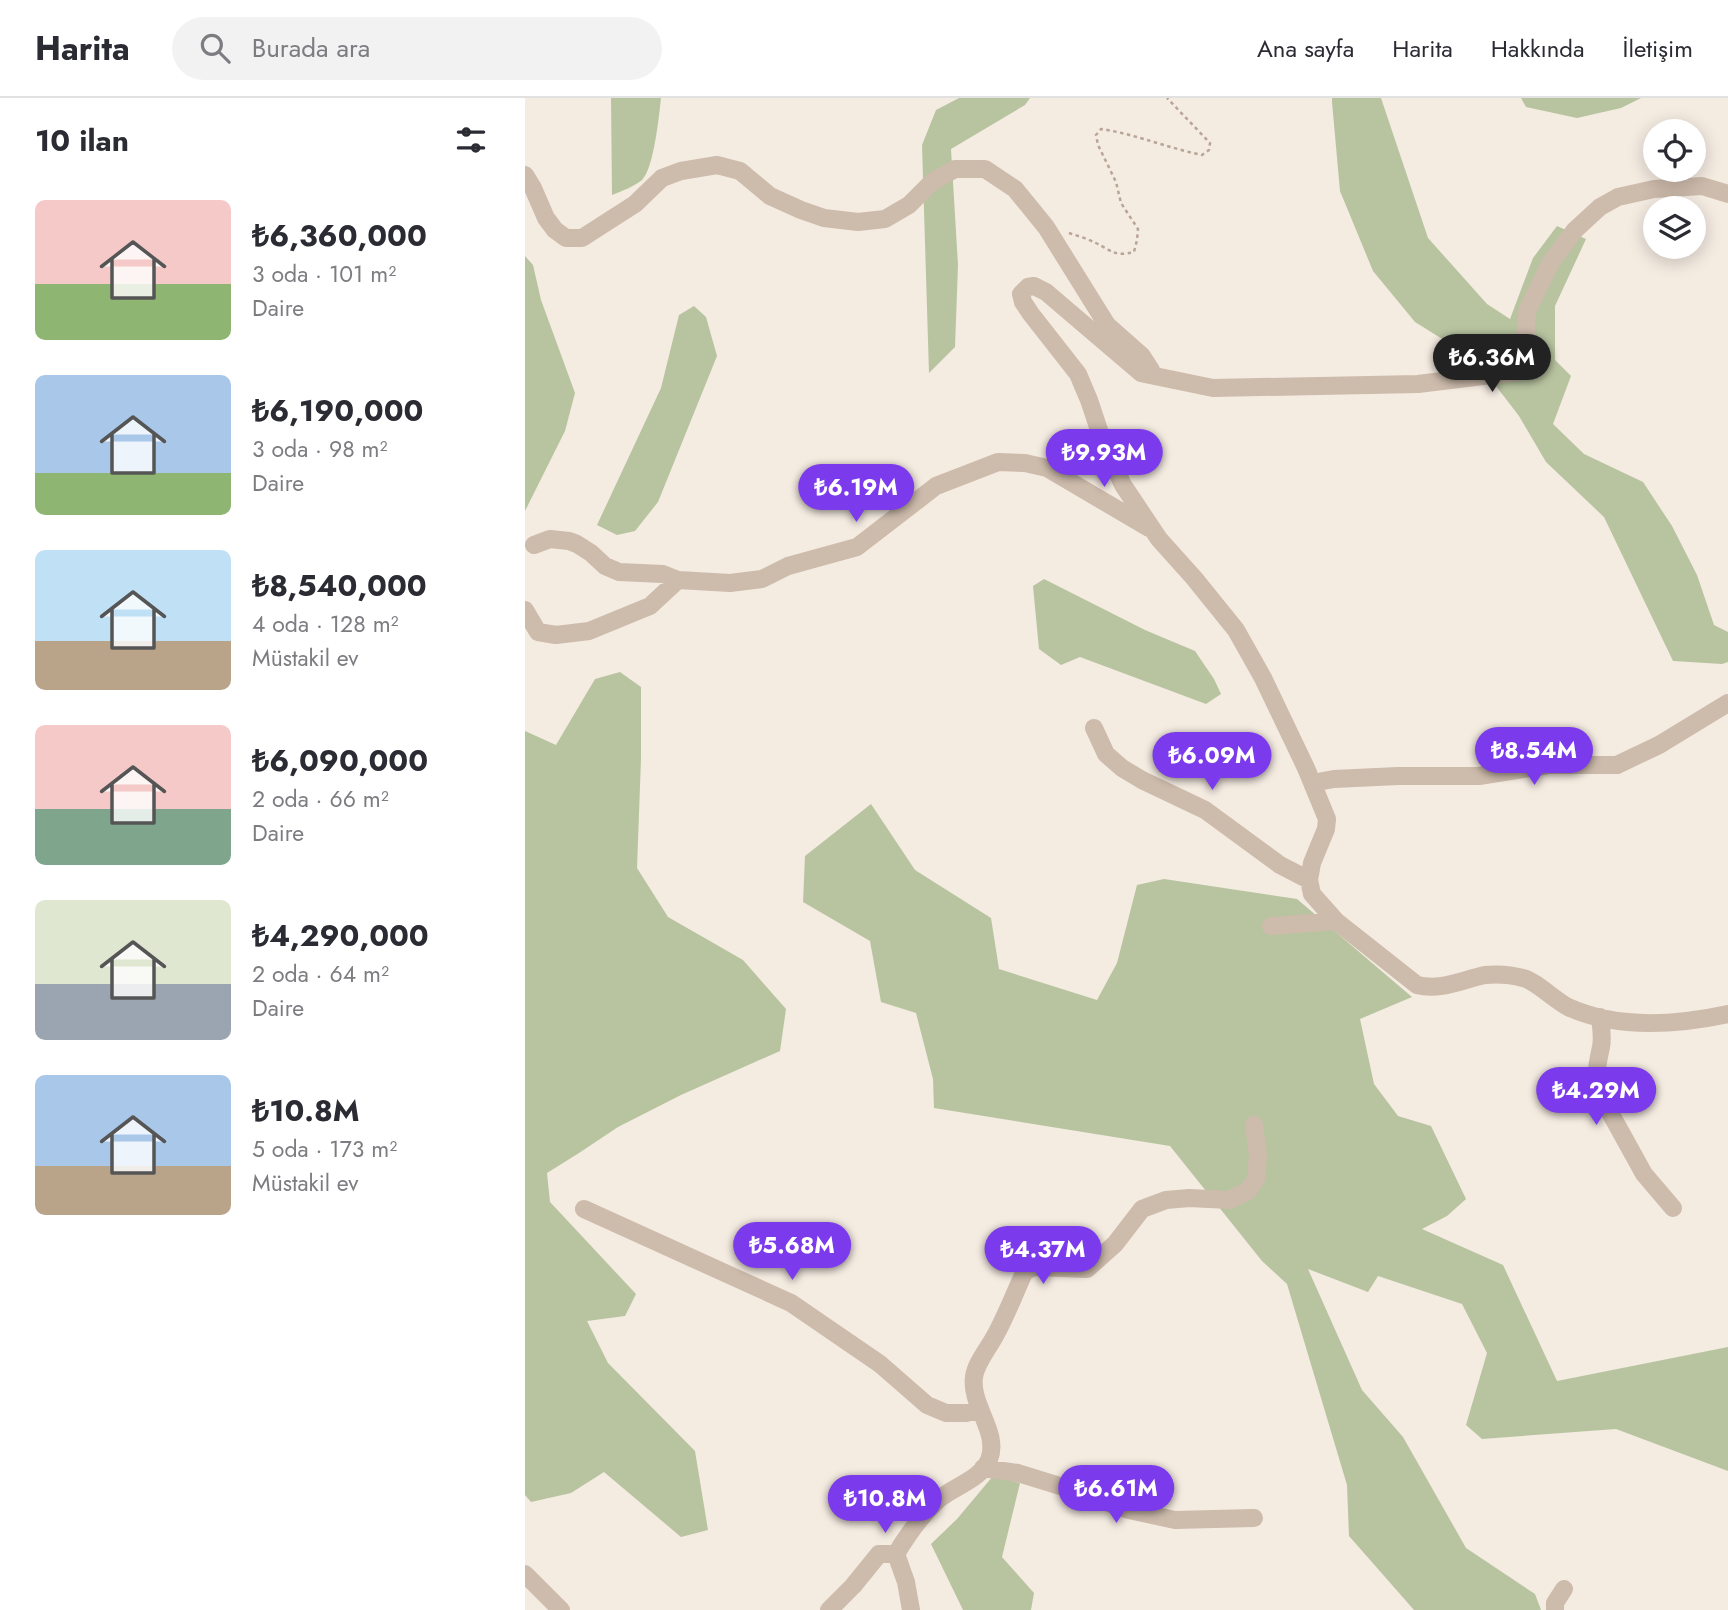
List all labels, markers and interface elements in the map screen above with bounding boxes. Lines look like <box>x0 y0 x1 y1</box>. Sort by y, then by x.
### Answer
search box <box>172 17 662 80</box>
text: Harita <box>35 25 130 72</box>
icon: search <box>196 29 234 67</box>
text: Burada ara <box>252 29 370 67</box>
text: Ana sayfa <box>1257 31 1354 66</box>
text: Harita <box>1392 31 1453 66</box>
text: Hakkında <box>1491 31 1585 66</box>
text: İletişim <box>1623 31 1693 66</box>
text: 10 ilan <box>35 119 129 162</box>
map controls <box>1643 119 1706 259</box>
button: locate <box>1643 119 1706 182</box>
icon: filters <box>452 121 490 159</box>
button: layers <box>1643 196 1706 259</box>
text: ₺6,360,000 <box>252 214 427 257</box>
icon: home <box>91 228 175 312</box>
text: 3 oda · 101 m² <box>252 257 396 291</box>
text: Daire <box>252 291 304 325</box>
pin: ₺6.36M <box>1435 334 1549 394</box>
text: ₺6.36M <box>1449 340 1535 374</box>
text: ₺6,190,000 <box>252 389 423 432</box>
icon: home <box>91 403 175 487</box>
pin: ₺9.93M <box>1047 430 1161 489</box>
text: 3 oda · 98 m² <box>252 432 388 466</box>
text: ₺9.93M <box>1062 435 1146 469</box>
pin: ₺6.19M <box>799 464 913 524</box>
text: Daire <box>252 466 304 500</box>
text: ₺6.19M <box>814 470 898 504</box>
text: ₺8,540,000 <box>252 564 427 607</box>
icon: home <box>91 578 175 662</box>
text: 4 oda · 128 m² <box>252 607 399 641</box>
text: Müstakil ev <box>252 641 358 675</box>
pin: ₺8.54M <box>1477 728 1591 787</box>
pin: ₺6.09M <box>1155 732 1269 792</box>
text: ₺8.54M <box>1491 733 1577 767</box>
text: ₺6.09M <box>1168 738 1256 772</box>
text: ₺6,090,000 <box>252 739 428 782</box>
icon: home <box>91 753 175 837</box>
text: 2 oda · 66 m² <box>252 782 389 816</box>
text: Daire <box>252 816 304 850</box>
text: ₺4,290,000 <box>252 914 429 957</box>
icon: home <box>91 928 175 1012</box>
text: 2 oda · 64 m² <box>252 957 389 991</box>
text: Daire <box>252 991 304 1025</box>
pin: ₺4.29M <box>1539 1068 1653 1127</box>
text: ₺4.29M <box>1552 1073 1640 1107</box>
text: ₺10.8M <box>252 1089 360 1132</box>
icon: home <box>91 1103 175 1187</box>
text: 5 oda · 173 m² <box>252 1132 397 1166</box>
text: Müstakil ev <box>252 1166 358 1200</box>
pin: ₺5.68M <box>735 1222 849 1282</box>
pin: ₺4.37M <box>986 1226 1100 1286</box>
text: ₺5.68M <box>749 1228 835 1262</box>
text: ₺4.37M <box>1001 1232 1085 1266</box>
pin: ₺6.61M <box>1059 1466 1173 1525</box>
text: ₺6.61M <box>1074 1471 1158 1505</box>
pin: ₺10.8M <box>828 1476 942 1535</box>
text: ₺10.8M <box>844 1481 926 1515</box>

